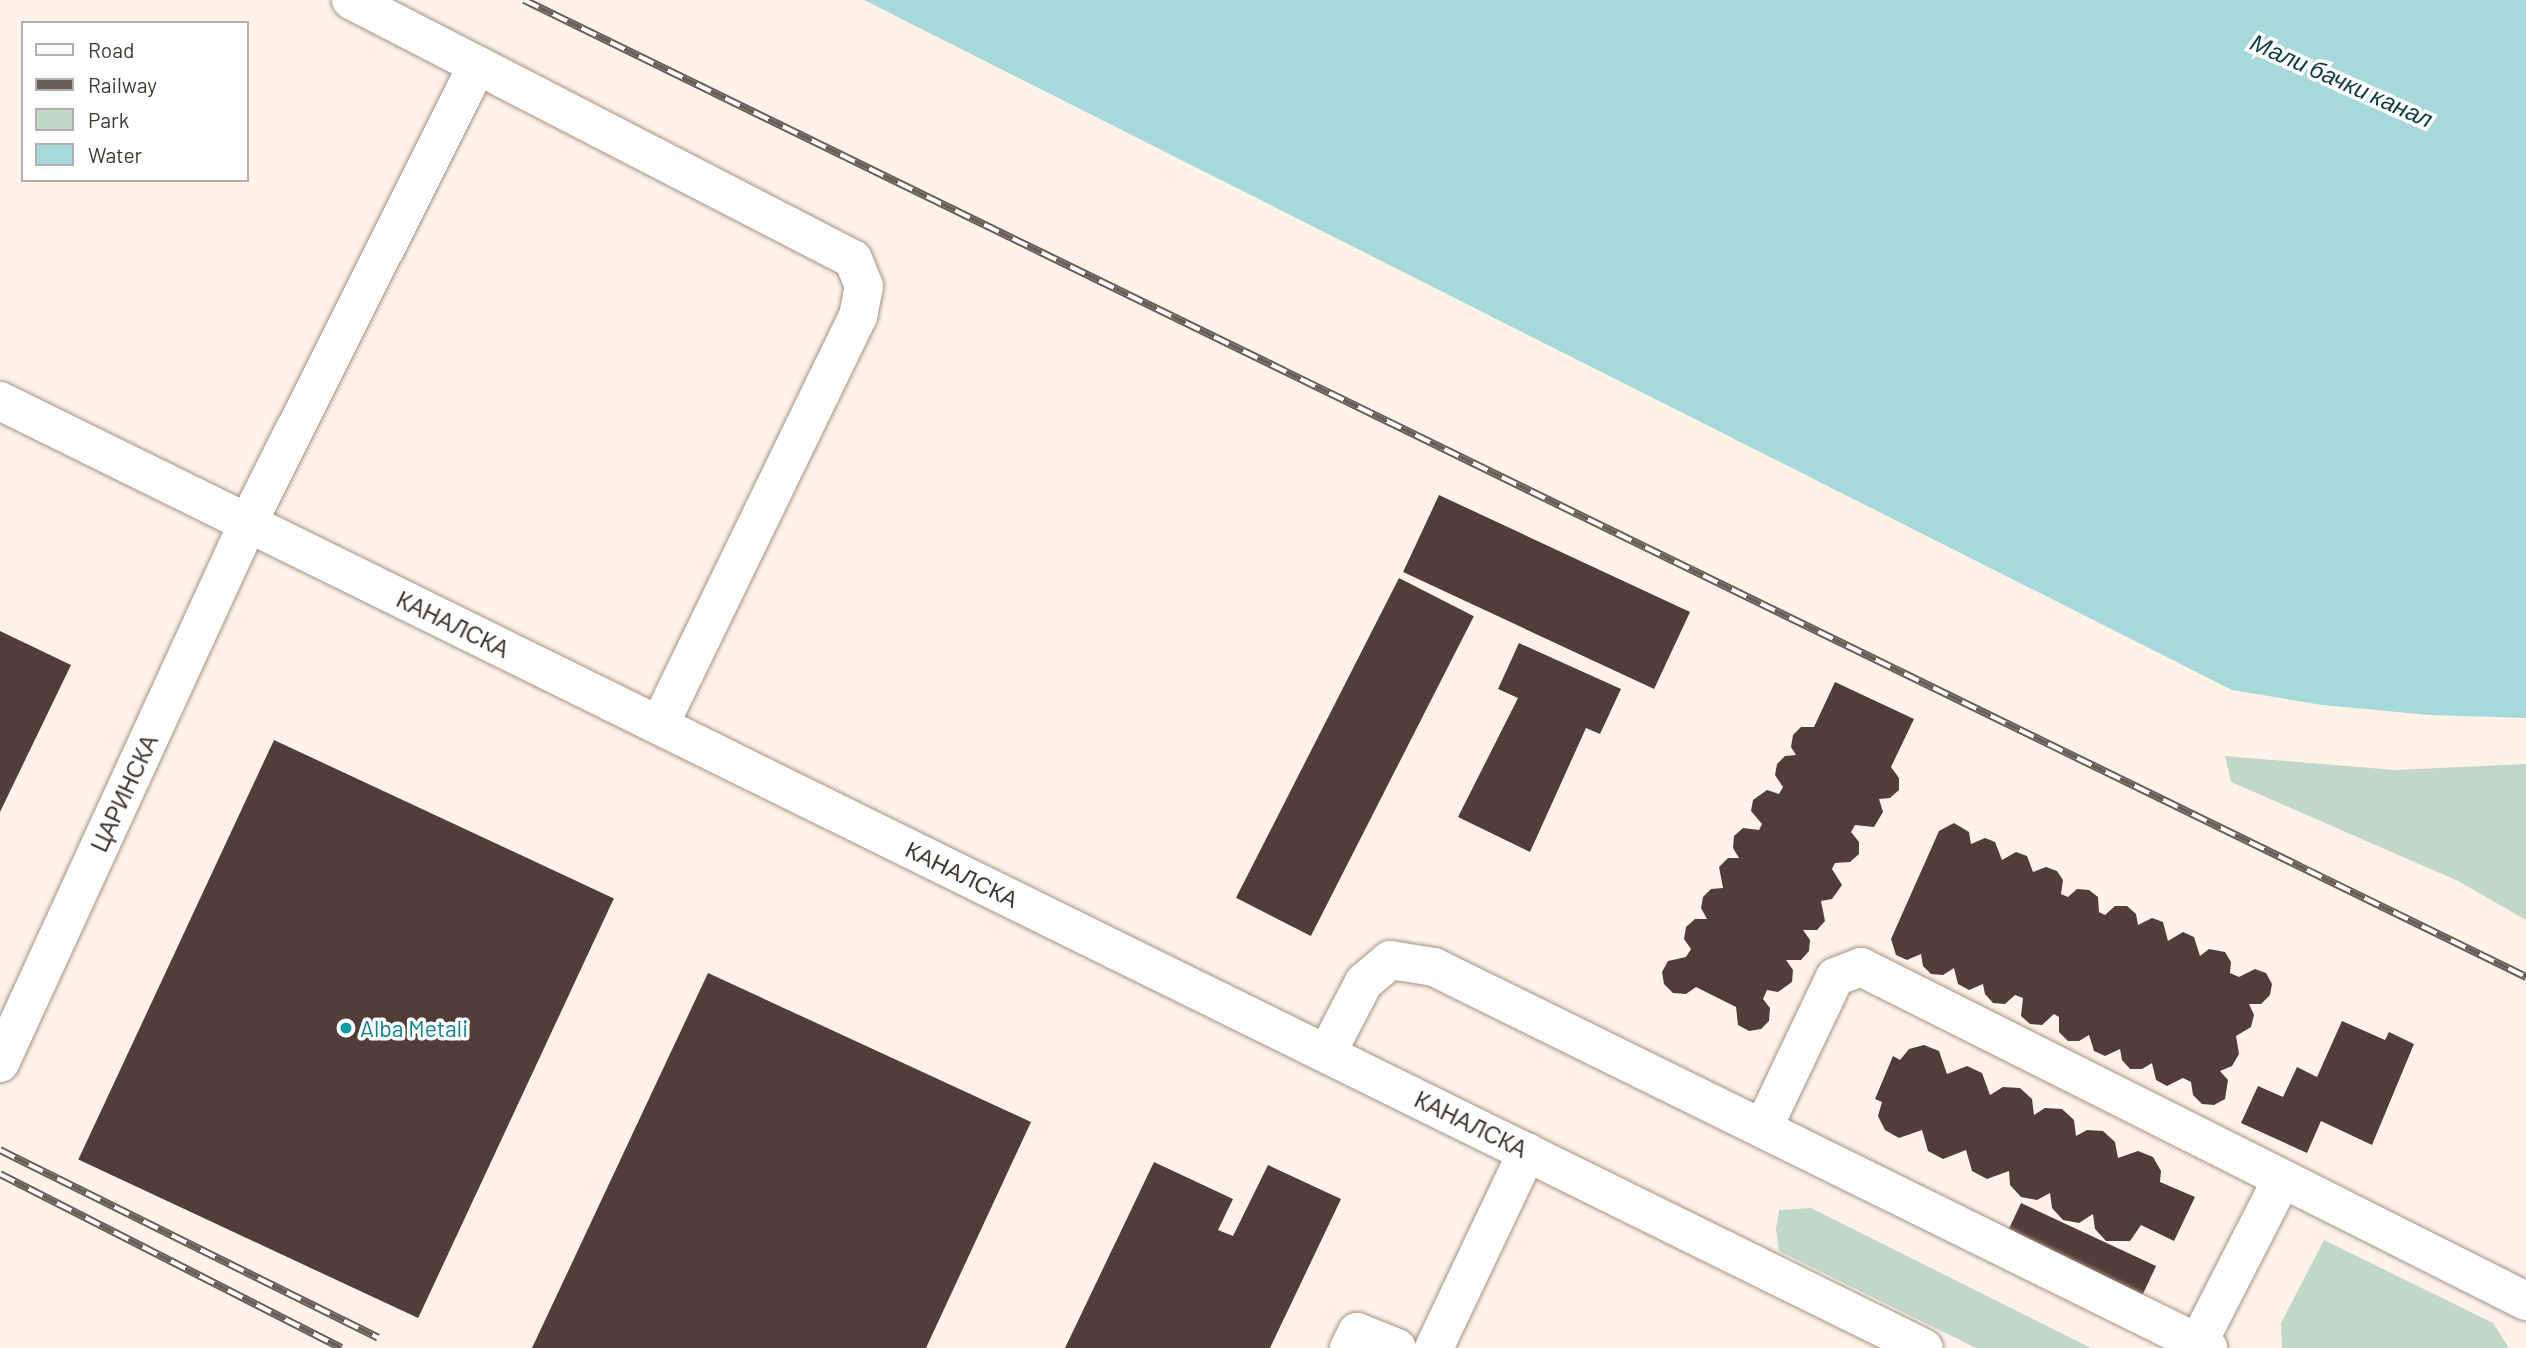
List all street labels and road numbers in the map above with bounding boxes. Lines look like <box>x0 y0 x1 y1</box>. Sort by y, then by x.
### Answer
street label: КАНАЛСКА <box>392 585 514 663</box>
street label: ЦАРИНСКА <box>85 730 163 856</box>
street label: КАНАЛСКА <box>901 835 1023 913</box>
street label: КАНАЛСКА <box>1410 1085 1532 1163</box>

